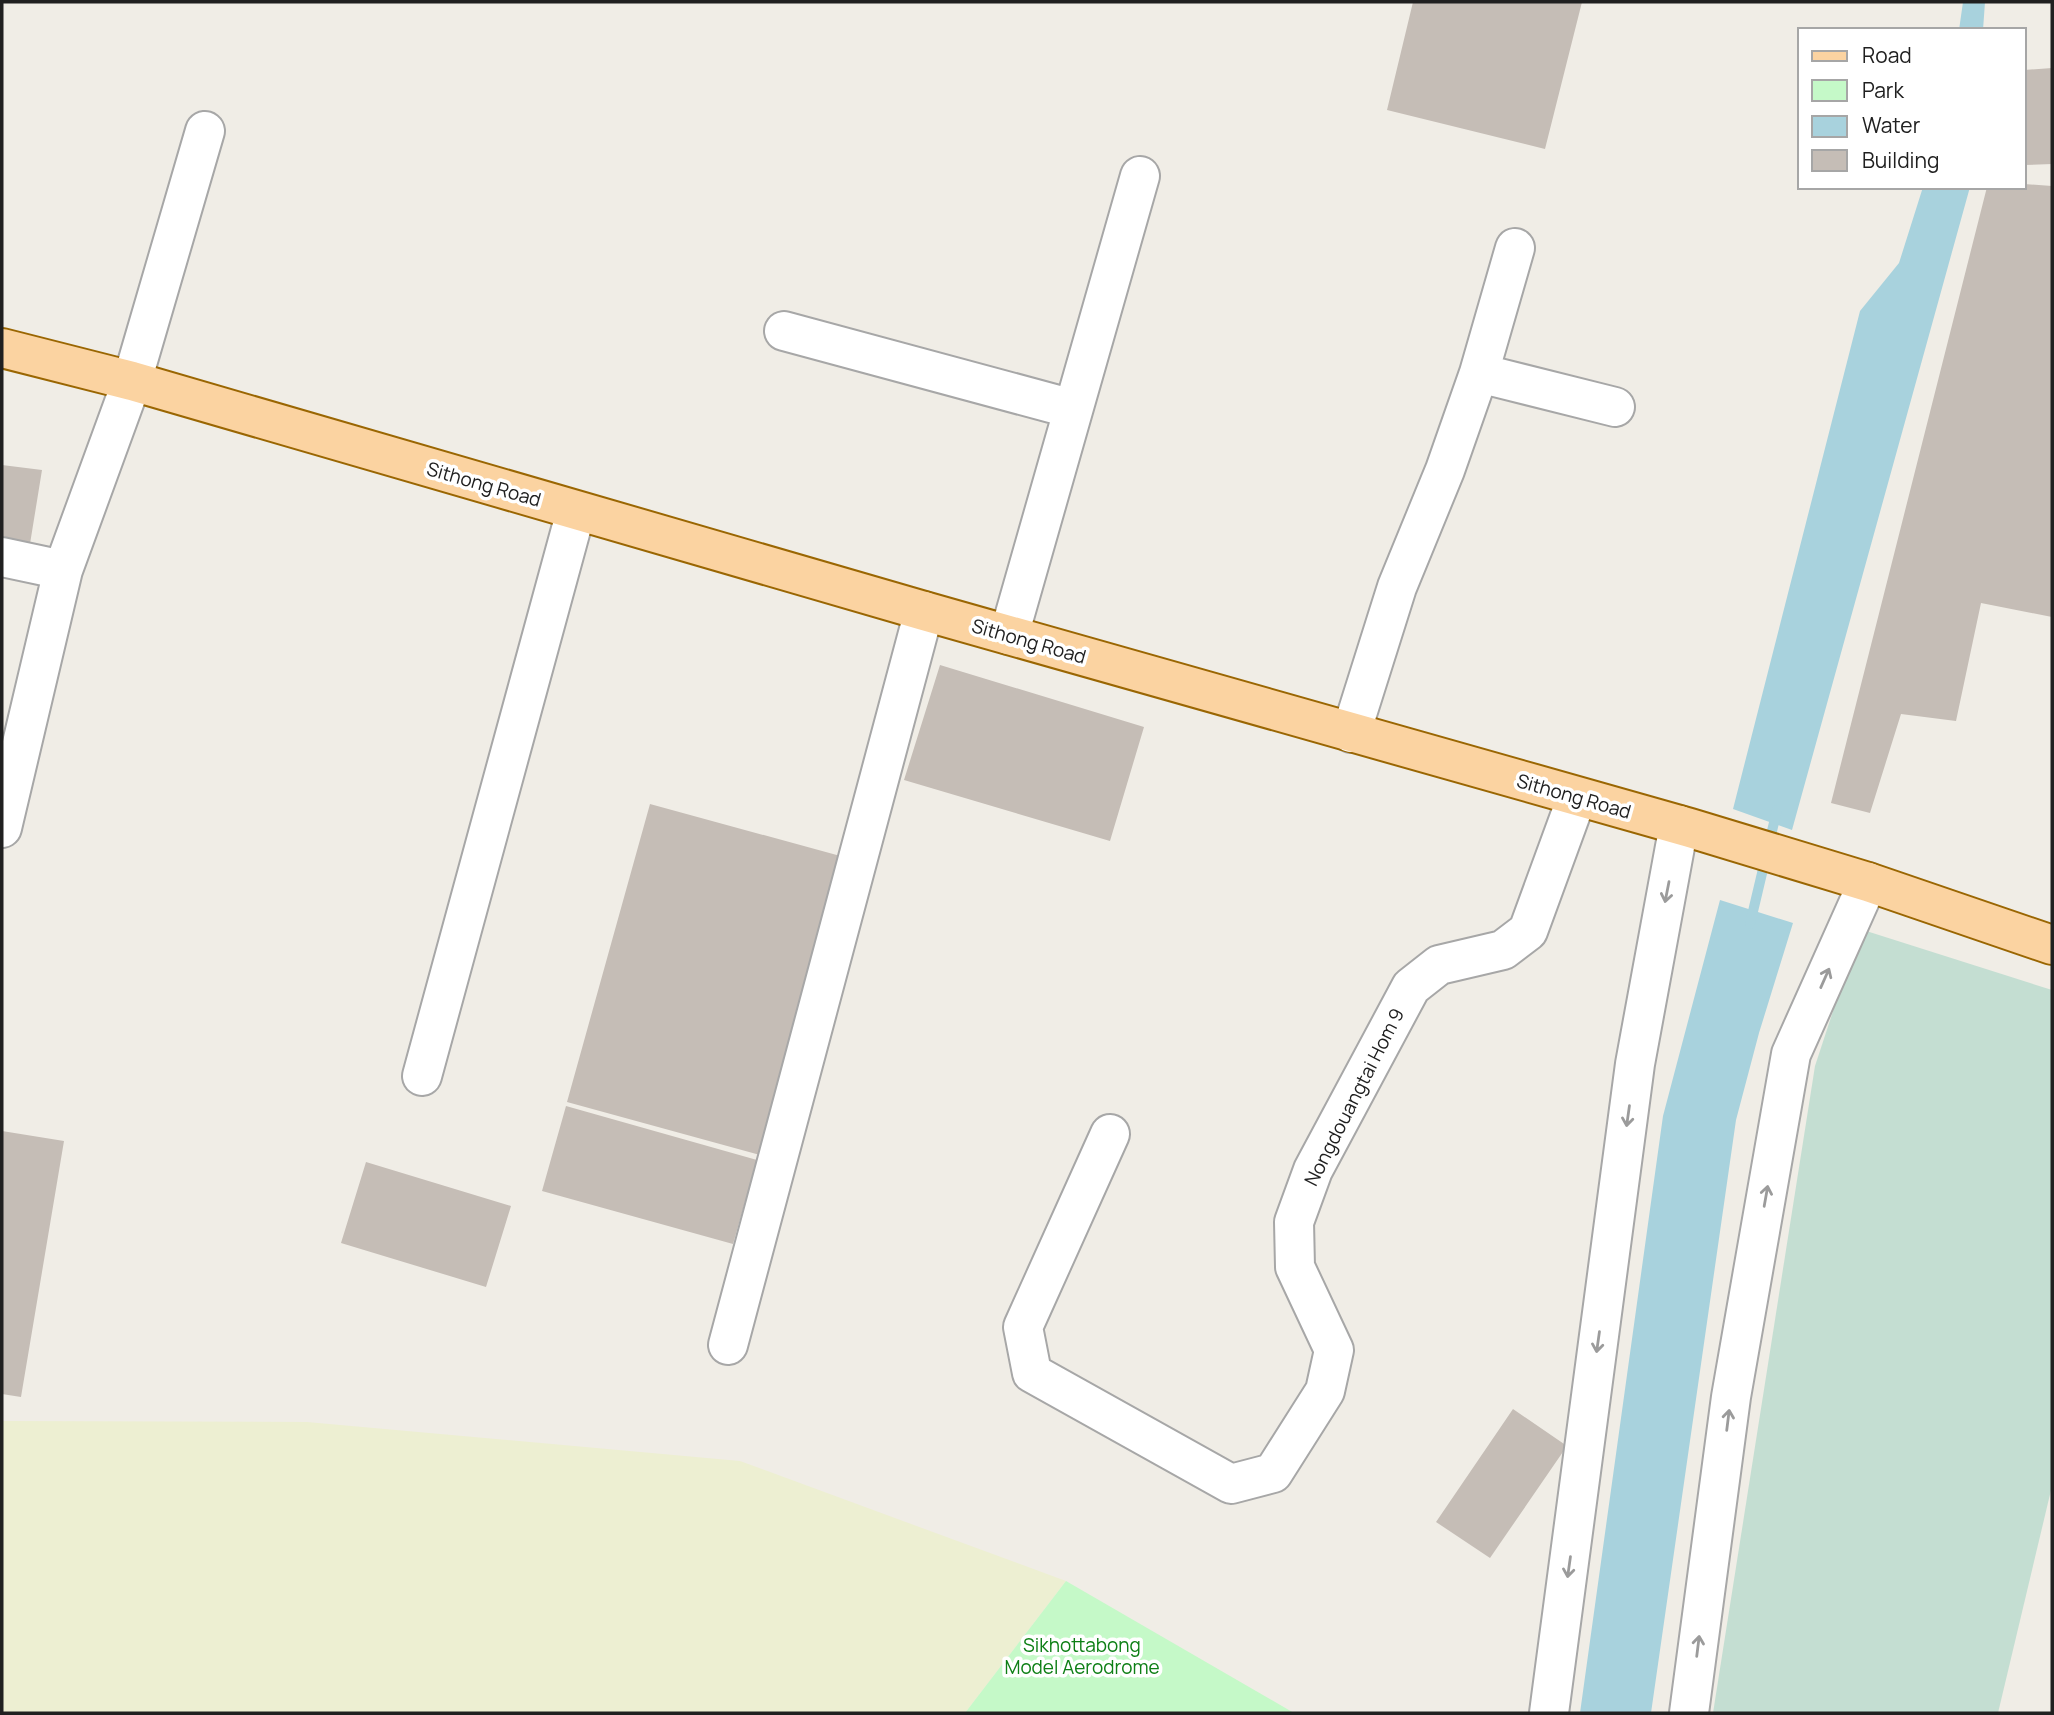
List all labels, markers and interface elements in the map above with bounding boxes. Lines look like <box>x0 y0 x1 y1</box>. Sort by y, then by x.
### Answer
legend <box>1798 28 2026 189</box>
text: Road <box>1862 41 1912 69</box>
text: Park <box>1862 76 1904 104</box>
text: Water <box>1862 111 1921 139</box>
text: Building <box>1862 146 1939 174</box>
street label: Sithong Road <box>424 455 544 513</box>
street label: Sithong Road <box>969 612 1089 670</box>
street label: Sithong Road <box>1514 767 1634 825</box>
one-way arrow <box>1660 880 1673 903</box>
one-way arrow <box>1819 968 1832 989</box>
street label: Nongdouangtai Hom 9 <box>1298 1004 1410 1190</box>
one-way arrow <box>1622 1104 1635 1127</box>
one-way arrow <box>1760 1185 1773 1208</box>
one-way arrow <box>1592 1330 1605 1353</box>
one-way arrow <box>1721 1409 1734 1432</box>
one-way arrow <box>1562 1555 1575 1578</box>
park label: Sikhottabong Model Aerodrome <box>1004 1632 1160 1680</box>
one-way arrow <box>1692 1635 1705 1657</box>

